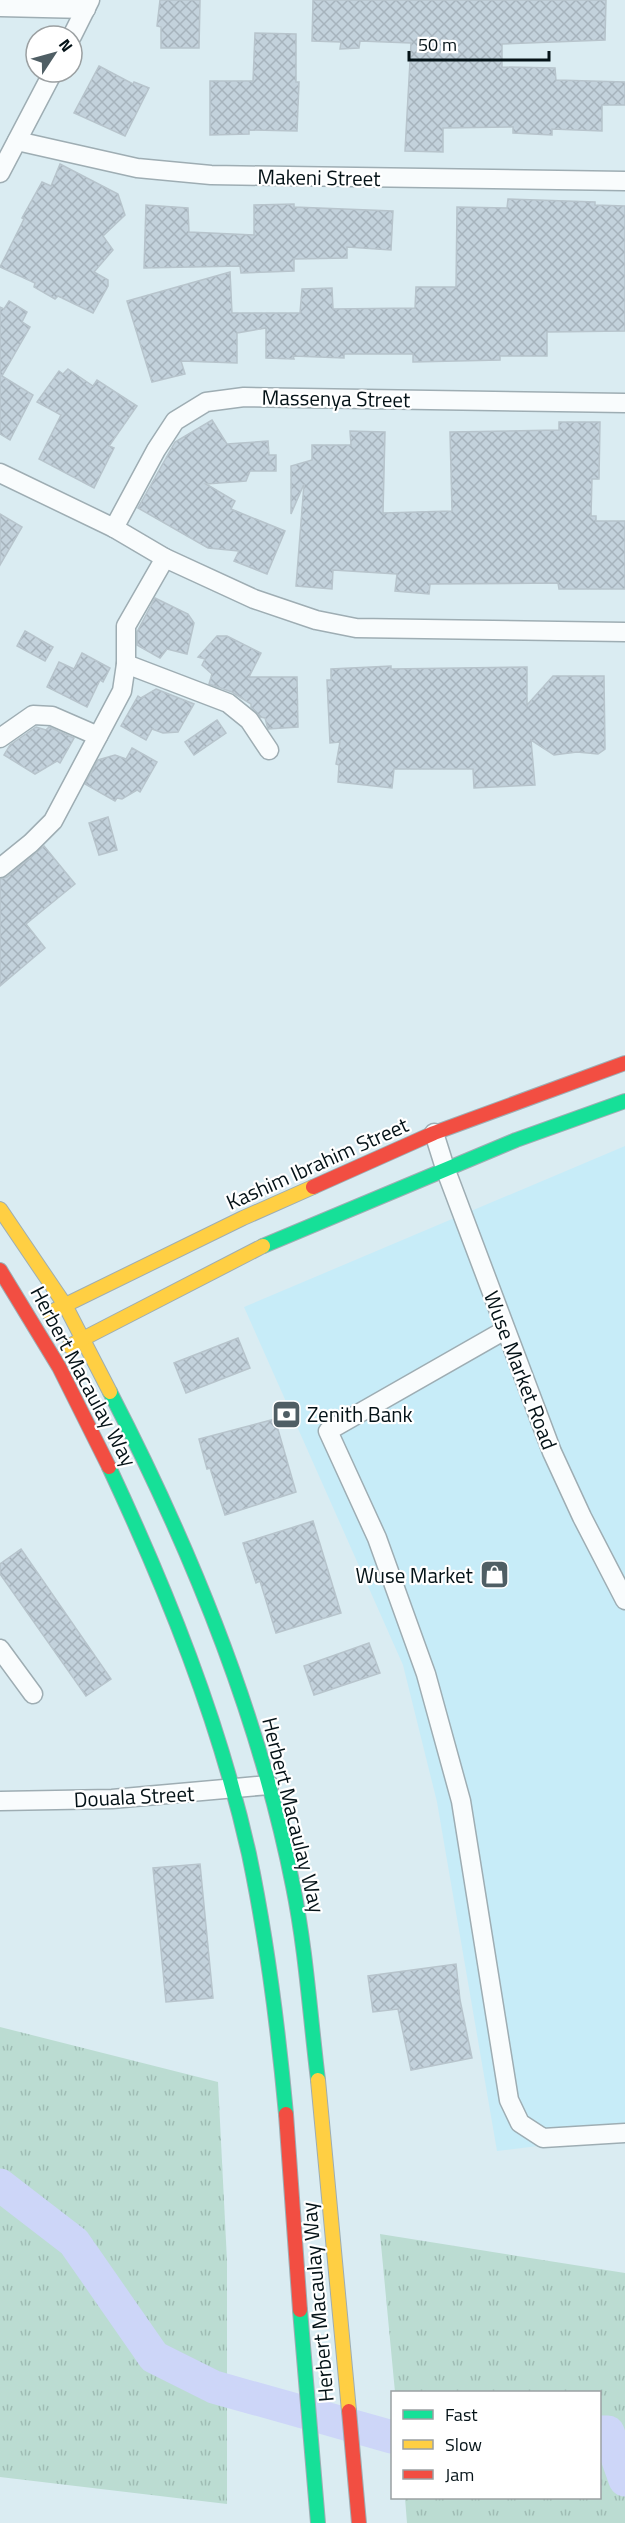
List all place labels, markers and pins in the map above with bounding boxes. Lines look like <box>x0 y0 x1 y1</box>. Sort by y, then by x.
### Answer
bank icon: Zenith Bank <box>270 1398 302 1430</box>
place label: Zenith Bank <box>307 1398 413 1430</box>
place label: Wuse Market <box>355 1559 474 1591</box>
shop icon: Wuse Market <box>478 1559 510 1591</box>

